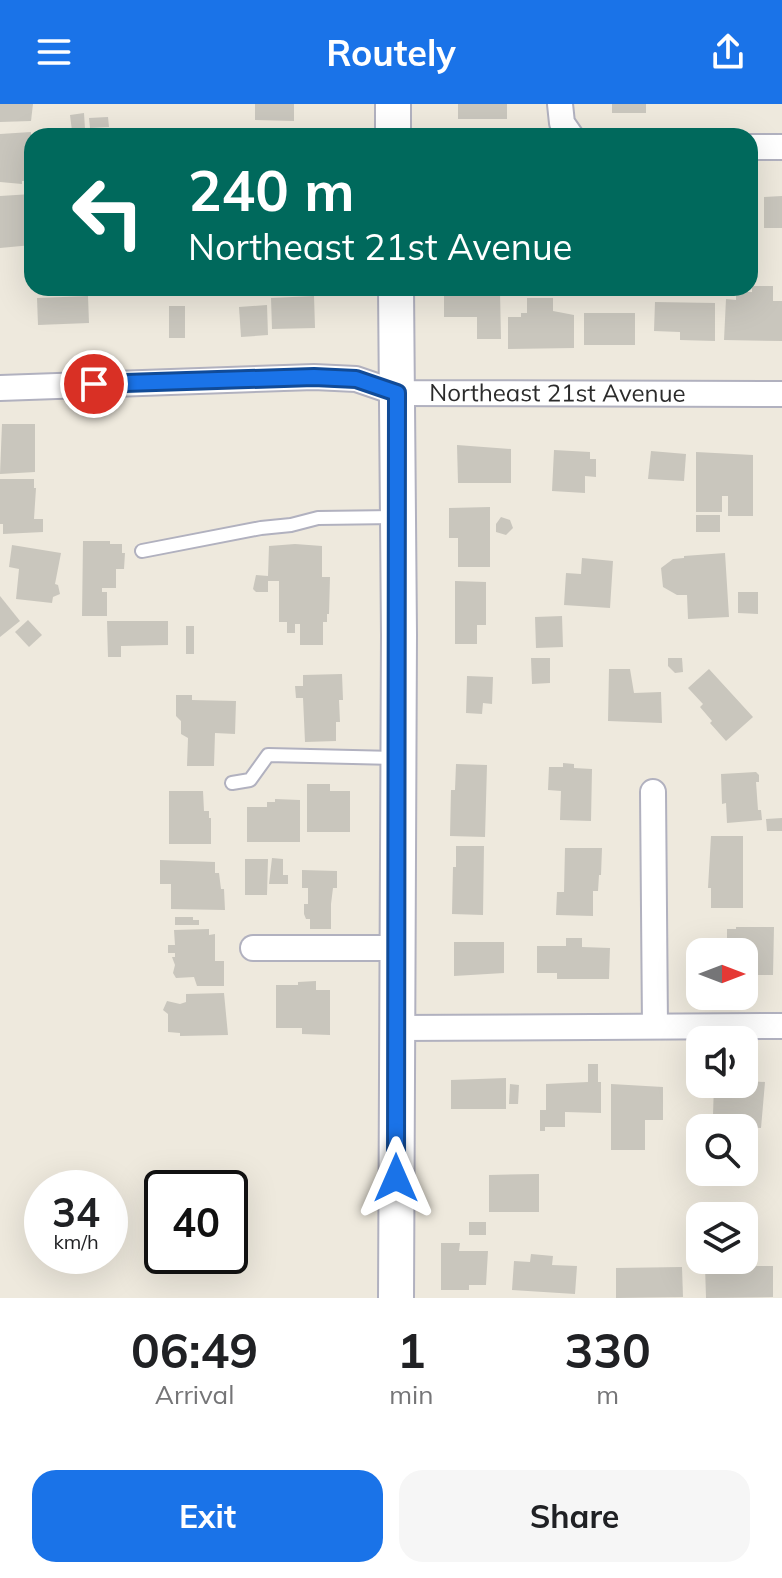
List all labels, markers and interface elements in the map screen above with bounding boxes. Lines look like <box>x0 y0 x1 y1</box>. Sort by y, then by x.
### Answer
icon: menu <box>32 30 76 74</box>
text: Routely <box>326 30 456 75</box>
icon: share <box>706 30 750 74</box>
text: 240 m <box>188 155 355 225</box>
icon: left <box>56 160 160 264</box>
text: Northeast 21st Avenue <box>188 224 572 269</box>
pin <box>60 350 128 418</box>
icon: arrive <box>72 362 116 406</box>
street label: Northeast 21st Avenue <box>429 377 686 408</box>
north arrow <box>686 938 758 1010</box>
map controls <box>686 938 758 1274</box>
button: sound <box>686 1026 758 1098</box>
button: search <box>686 1114 758 1186</box>
position arrow <box>354 1136 438 1220</box>
speed limit sign: 40 <box>144 1170 248 1274</box>
text: 34 <box>52 1187 100 1237</box>
button: layers <box>686 1202 758 1274</box>
text: km/h <box>53 1229 99 1254</box>
text: 06:49 <box>131 1320 258 1380</box>
text: 1 <box>397 1320 426 1380</box>
text: 330 <box>565 1320 651 1380</box>
text: Arrival <box>155 1378 234 1411</box>
text: min <box>389 1378 433 1411</box>
text: m <box>596 1378 619 1411</box>
button: Exit <box>32 1470 383 1562</box>
button: Share <box>399 1470 750 1562</box>

